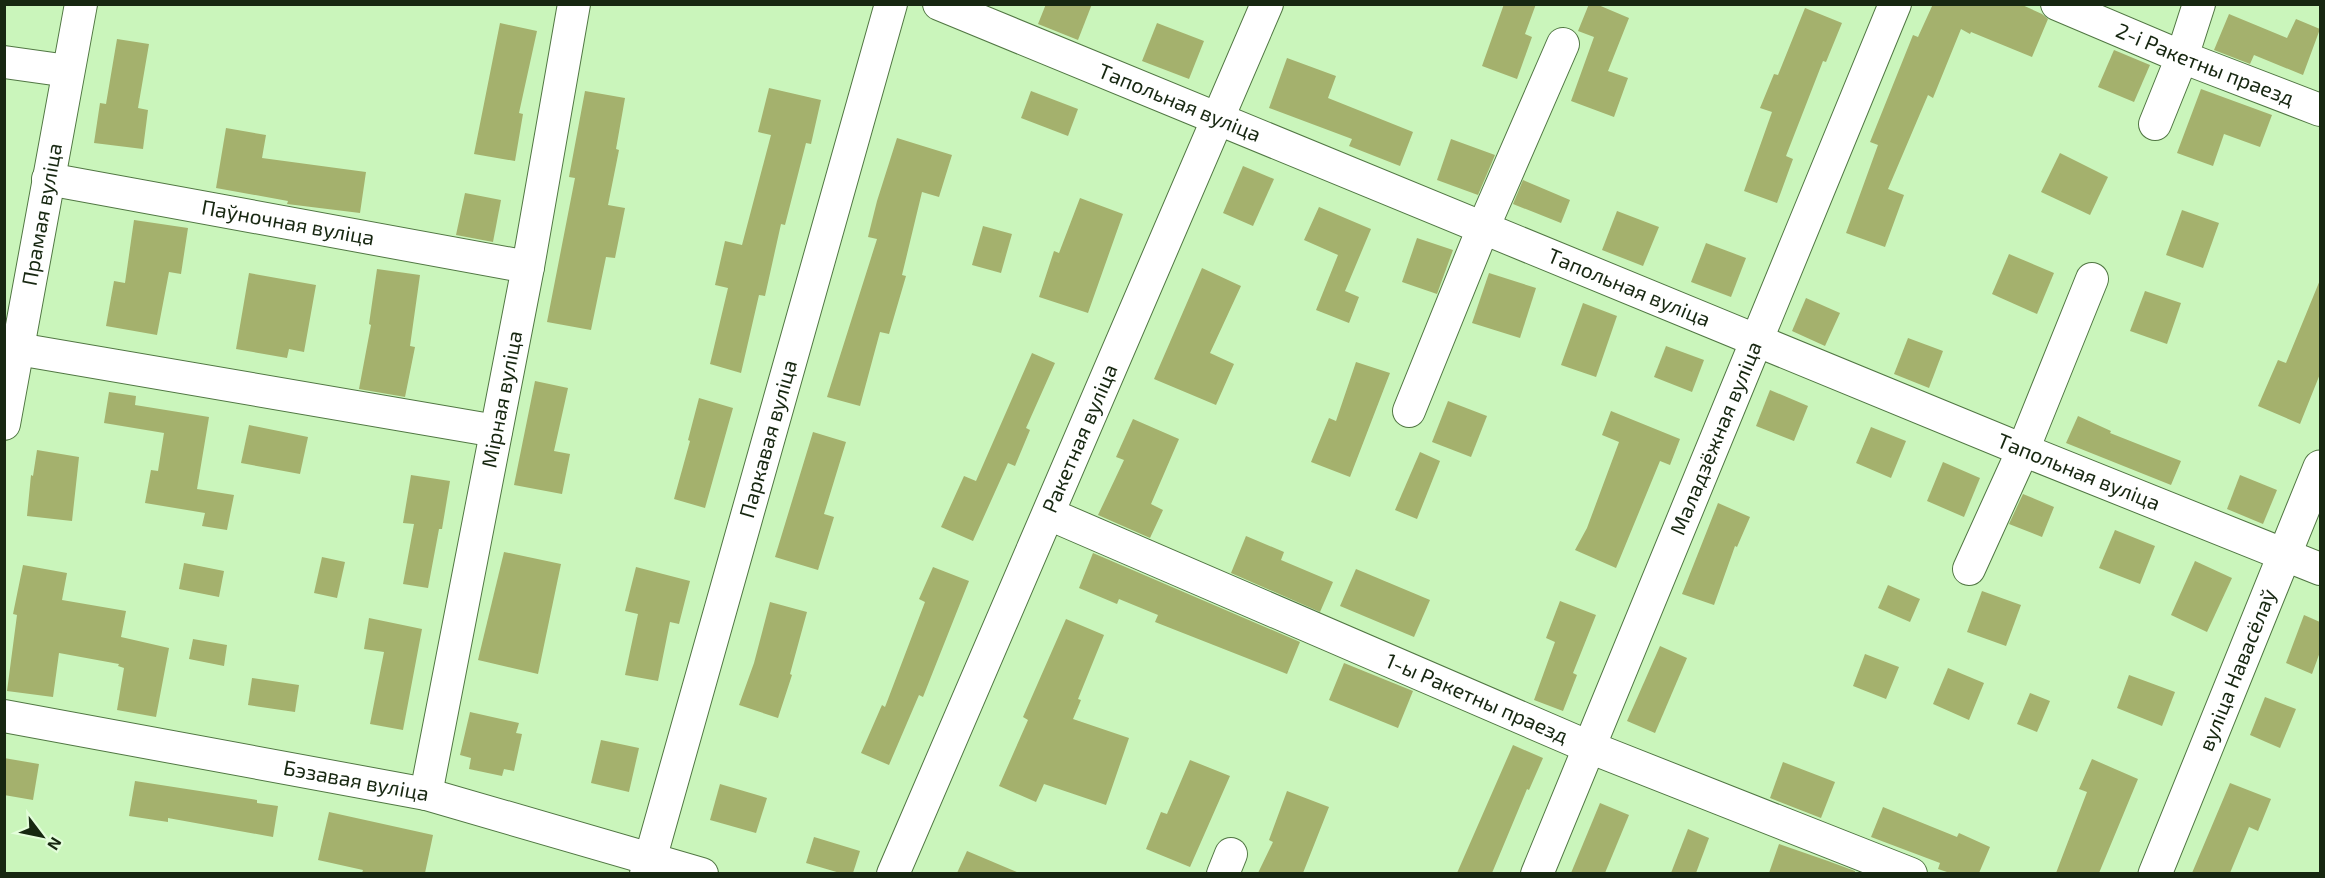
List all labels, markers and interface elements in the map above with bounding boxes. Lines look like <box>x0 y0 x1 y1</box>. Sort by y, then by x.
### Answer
street label: 2-і Ракетны праезд <box>2113 17 2298 110</box>
street label: Тапольная вуліца <box>1095 57 1265 146</box>
street label: Прамая вуліца <box>16 141 66 288</box>
street label: Паўночная вуліца <box>200 193 377 250</box>
street label: Тапольная вуліца <box>1545 242 1714 331</box>
street label: Мірная вуліца <box>475 328 526 470</box>
street label: Маладзёжная вуліца <box>1664 337 1766 538</box>
street label: Паркавая вуліца <box>733 357 801 520</box>
street label: Ракетная вуліца <box>1036 360 1122 516</box>
street label: Тапольная вуліца <box>1994 427 2164 515</box>
street label: вуліца Навасёлаў <box>2192 585 2281 754</box>
street label: 1-ы Ракетны праезд <box>1383 647 1572 748</box>
street label: Бэзавая вуліца <box>281 754 431 805</box>
north arrow <box>12 806 72 866</box>
text: N <box>44 834 66 854</box>

